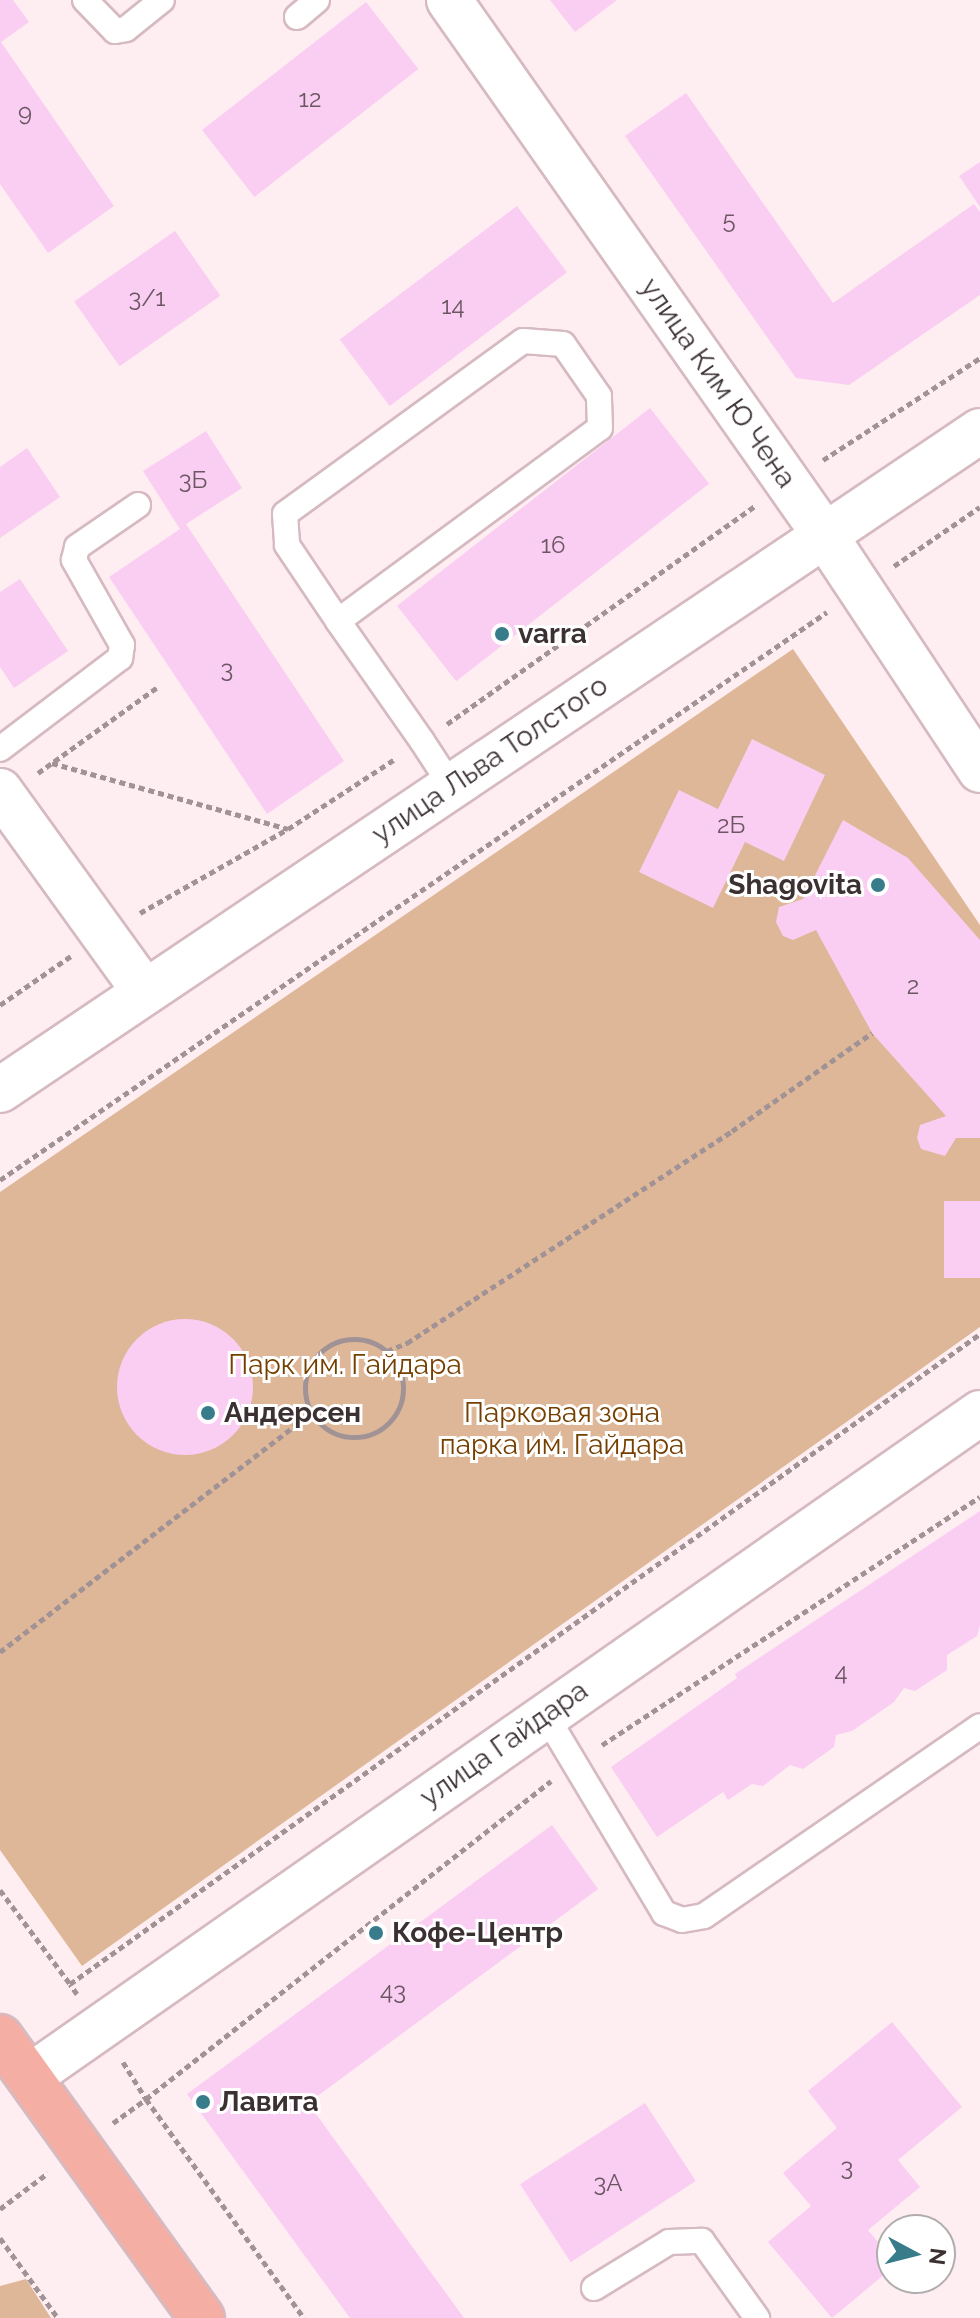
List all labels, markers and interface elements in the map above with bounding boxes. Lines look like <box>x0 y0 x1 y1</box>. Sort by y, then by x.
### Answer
house number: 12 <box>299 85 321 113</box>
house number: 9 <box>18 99 32 127</box>
house number: 5 <box>722 206 736 234</box>
street label: улица Ким Ю Чена <box>633 272 803 494</box>
house number: 3/1 <box>128 284 166 312</box>
house number: 14 <box>441 292 465 320</box>
house number: 3Б <box>179 466 207 494</box>
house number: 16 <box>541 531 565 559</box>
place label: varra <box>518 617 587 651</box>
marker: varra <box>493 625 511 643</box>
house number: 3 <box>221 655 233 683</box>
street label: улица Льва Толстого <box>366 668 614 852</box>
house number: 2Б <box>717 811 745 839</box>
place label: Shagovita <box>728 868 862 902</box>
marker: Shagovita <box>869 876 887 894</box>
house number: 2 <box>907 972 919 1000</box>
park label: Парк им. Гайдара <box>228 1348 462 1382</box>
place label: Андерсен <box>224 1396 361 1430</box>
park label: Парковая зона парка им. Гайдара <box>440 1396 684 1462</box>
marker: Андерсен <box>199 1404 217 1422</box>
house number: 4 <box>834 1658 848 1686</box>
street label: улица Гайдара <box>414 1674 594 1814</box>
place label: Кофе-Центр <box>392 1916 563 1950</box>
marker: Кофе-Центр <box>367 1924 385 1942</box>
house number: 43 <box>380 1977 406 2005</box>
place label: Лавита <box>219 2085 319 2119</box>
marker: Лавита <box>194 2093 212 2111</box>
house number: 3 <box>841 2153 853 2181</box>
house number: 3А <box>593 2169 623 2197</box>
north arrow <box>876 2214 956 2294</box>
text: N <box>924 2247 952 2267</box>

